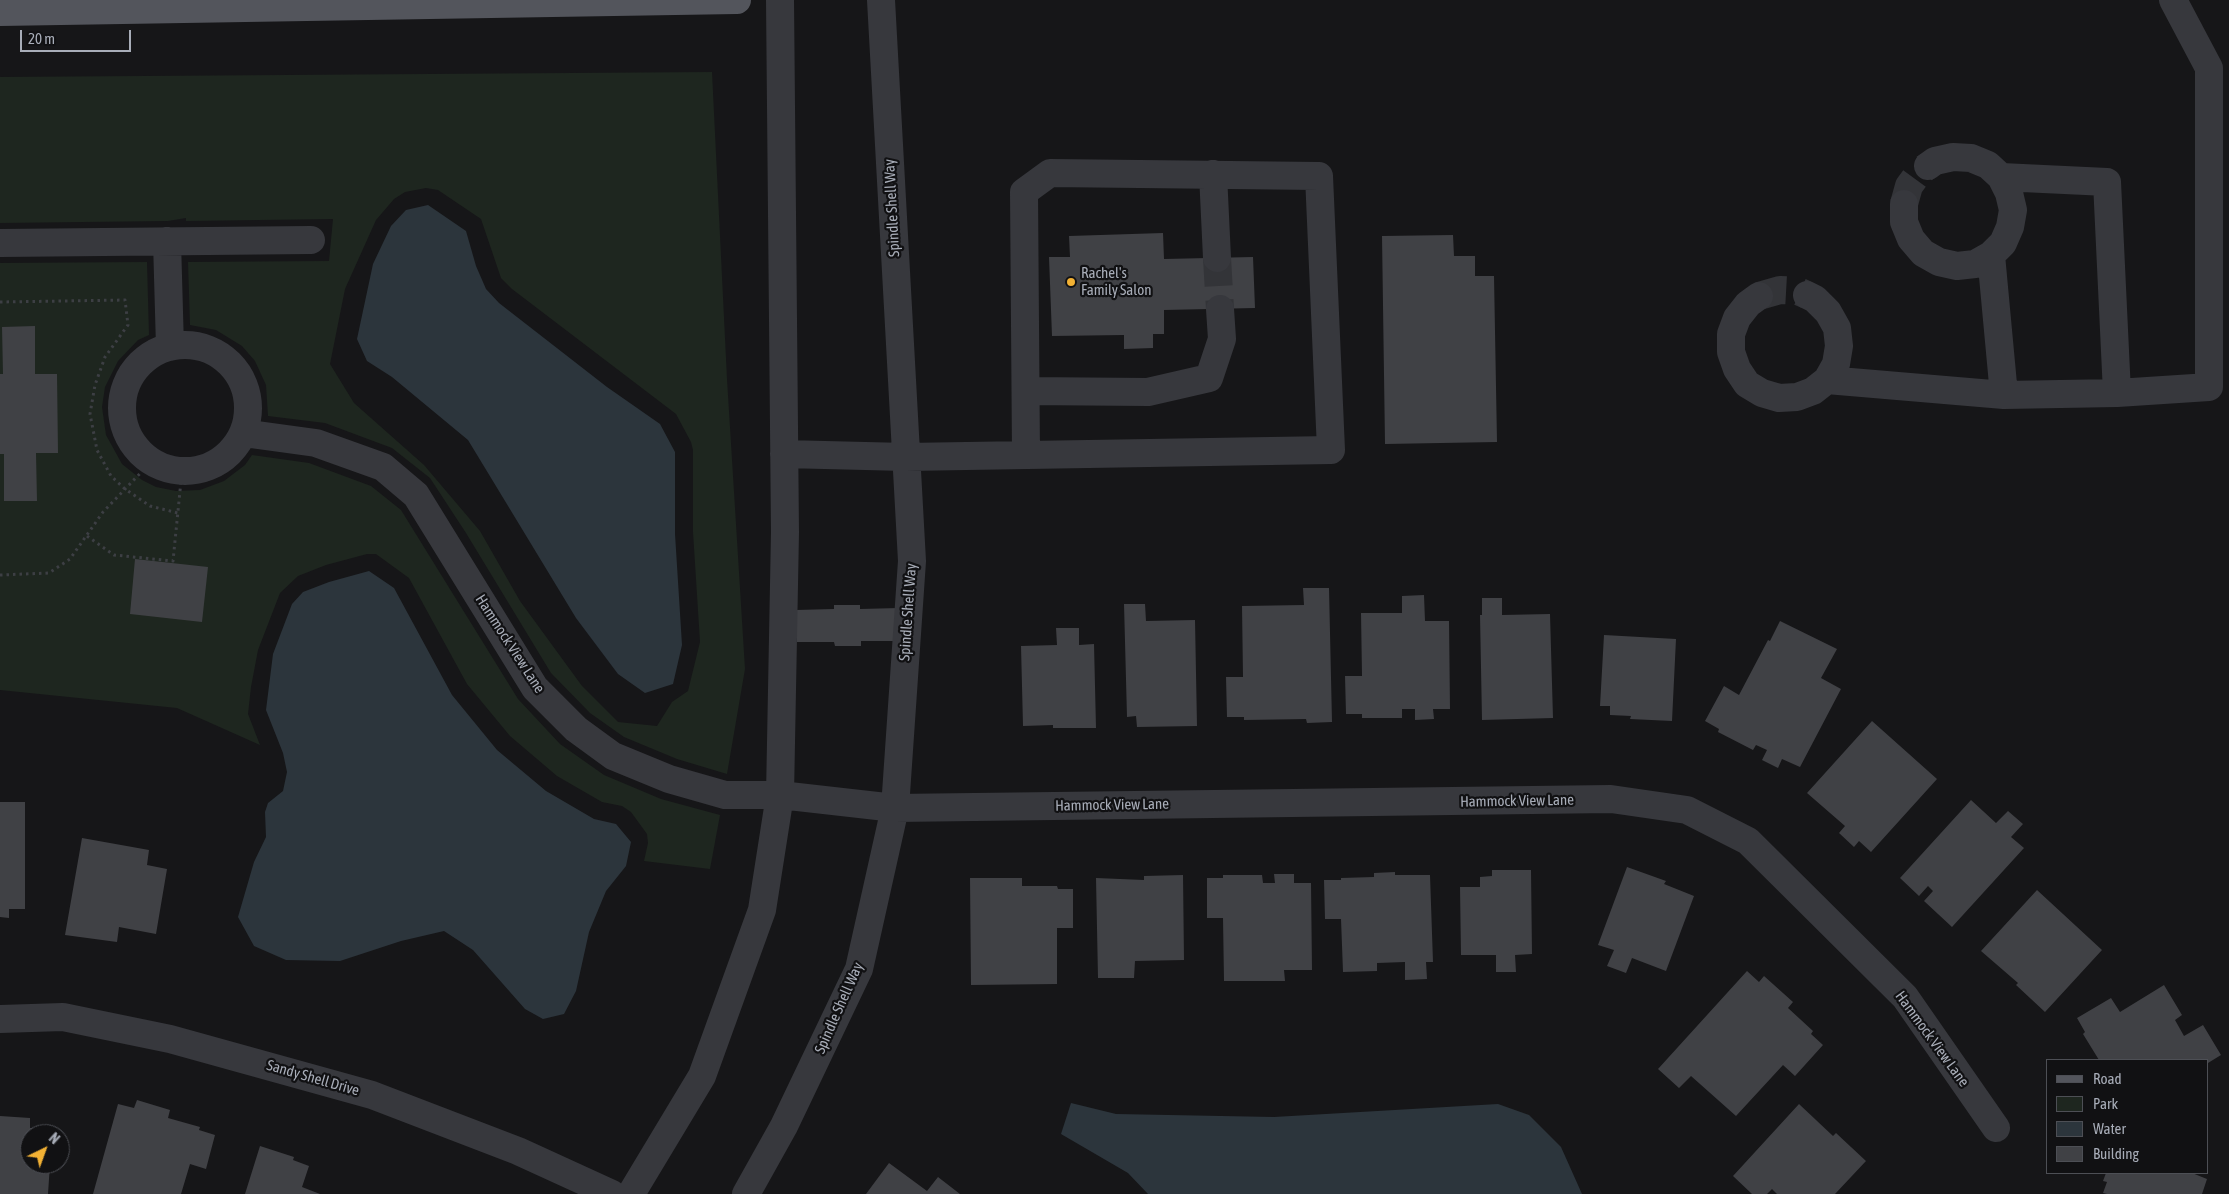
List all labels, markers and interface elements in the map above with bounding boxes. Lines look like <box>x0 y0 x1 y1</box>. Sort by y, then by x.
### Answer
scale bar <box>22 20 134 52</box>
text: 20 m <box>28 30 55 47</box>
street label: Spindle Shell Way <box>880 159 904 257</box>
place label: Rachel's Family Salon <box>1081 264 1151 299</box>
marker: Rachel's Family Salon <box>1065 276 1077 288</box>
street label: Spindle Shell Way <box>896 563 920 661</box>
street label: Hammock View Lane <box>471 591 549 697</box>
street label: Hammock View Lane <box>1460 791 1574 811</box>
street label: Hammock View Lane <box>1055 795 1169 815</box>
street label: Spindle Shell Way <box>811 960 867 1056</box>
street label: Hammock View Lane <box>1891 988 1973 1090</box>
street label: Sandy Shell Drive <box>265 1056 361 1100</box>
legend <box>2046 1059 2209 1174</box>
text: Road <box>2093 1070 2122 1087</box>
text: Park <box>2093 1095 2118 1112</box>
text: Water <box>2093 1120 2126 1137</box>
north arrow <box>20 1124 70 1174</box>
text: N <box>46 1130 63 1147</box>
text: Building <box>2093 1145 2139 1162</box>

